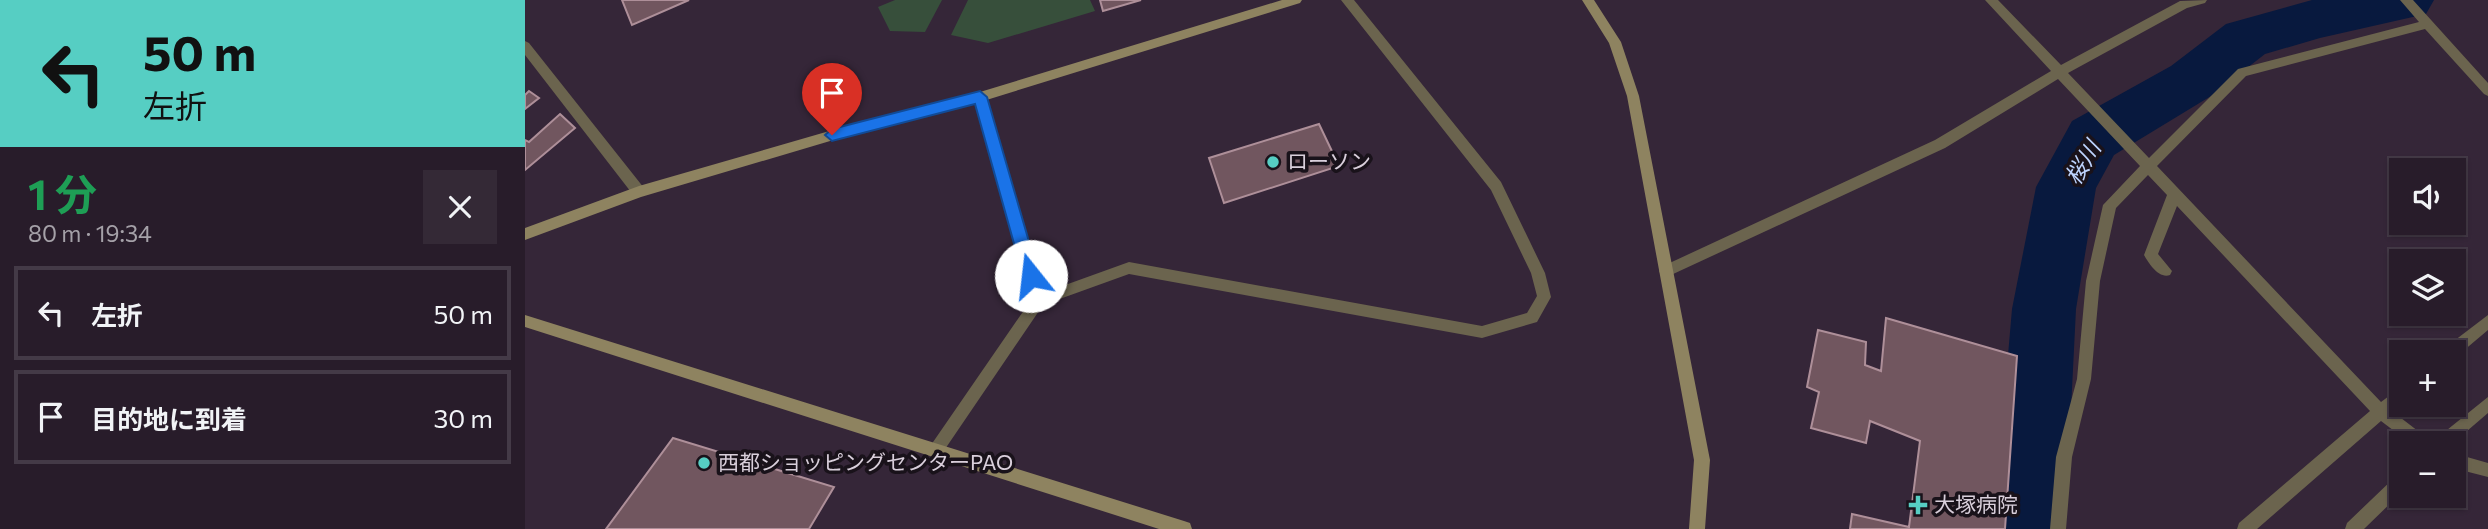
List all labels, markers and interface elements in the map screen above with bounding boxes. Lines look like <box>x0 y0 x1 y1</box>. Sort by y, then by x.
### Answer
text: 50 m <box>143 21 256 81</box>
icon: left <box>28 28 119 119</box>
pin <box>802 63 862 135</box>
icon: arrive <box>813 74 851 112</box>
text: 左折 <box>143 85 207 125</box>
water label: 桜川 <box>2058 133 2108 189</box>
place label: ローソン <box>1287 148 1371 173</box>
marker: ローソン <box>1265 154 1281 170</box>
map controls <box>2389 158 2466 508</box>
button: sound <box>2389 158 2466 235</box>
text: 1 分 <box>28 167 97 219</box>
button: close <box>423 170 497 244</box>
text: 80 m · 19:34 <box>28 219 152 247</box>
position arrow <box>994 239 1068 313</box>
button: layers <box>2389 249 2466 326</box>
icon: left <box>32 294 70 332</box>
text: 50 m <box>433 298 493 329</box>
text: 左折 <box>91 299 143 330</box>
button: + <box>2389 340 2466 417</box>
icon: arrive <box>32 398 70 436</box>
text: 30 m <box>434 402 493 433</box>
text: 目的地に到着 <box>91 403 247 434</box>
button: − <box>2389 431 2466 508</box>
place label: 西都ショッピングセンターPAO <box>718 449 1013 474</box>
marker: 西都ショッピングセンターPAO <box>696 455 712 471</box>
place label: 大塚病院 <box>1934 491 2018 516</box>
marker: 大塚病院 <box>1908 495 1928 515</box>

